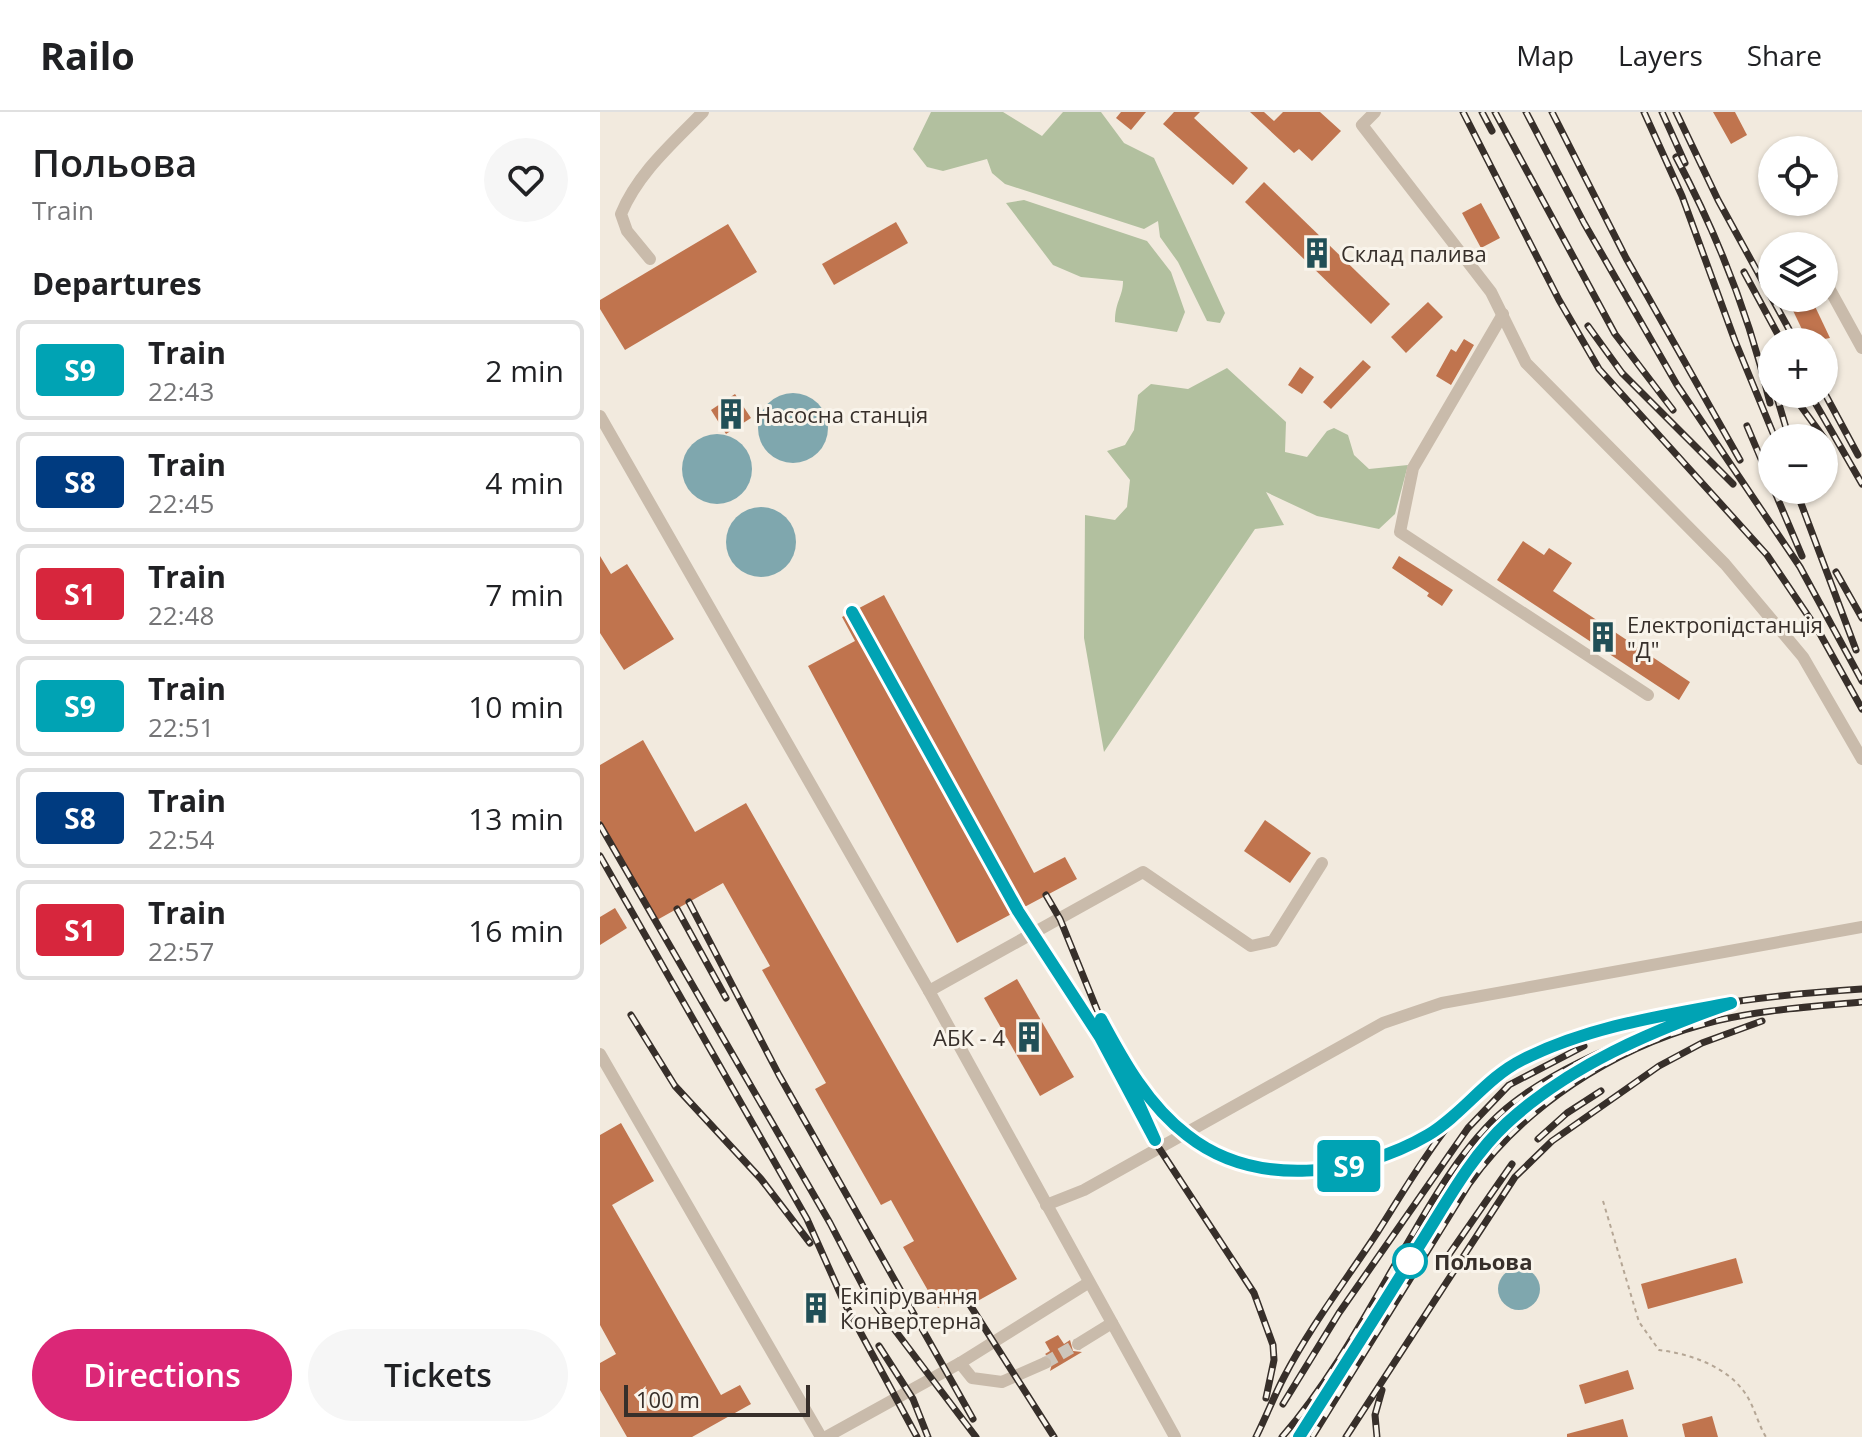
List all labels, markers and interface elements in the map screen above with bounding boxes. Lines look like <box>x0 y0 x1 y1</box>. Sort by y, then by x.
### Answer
text: Railo <box>40 29 135 81</box>
text: Map <box>1516 36 1574 74</box>
text: Layers <box>1618 36 1703 74</box>
text: Share <box>1747 36 1822 74</box>
text: Польова <box>32 136 197 188</box>
map controls <box>1758 136 1838 504</box>
button: locate <box>1758 136 1838 216</box>
button: heart <box>484 138 568 222</box>
text: Train <box>32 192 94 228</box>
button: layers <box>1758 232 1838 312</box>
building icon: Склад палива <box>1300 236 1334 270</box>
place label: Склад палива <box>1341 238 1487 268</box>
text: Departures <box>32 263 202 304</box>
button: + <box>1758 328 1838 408</box>
text: Train <box>148 332 226 373</box>
text: 2 min <box>485 350 564 391</box>
text: S9 <box>64 351 96 389</box>
text: 22:43 <box>148 373 214 409</box>
building icon: Насосна станція <box>714 397 748 431</box>
place label: Насосна станція <box>755 399 928 429</box>
button: − <box>1758 424 1838 504</box>
text: Train <box>148 444 226 485</box>
text: 4 min <box>485 462 564 503</box>
text: S8 <box>64 463 96 501</box>
text: 22:45 <box>148 485 214 521</box>
text: Train <box>148 556 226 597</box>
text: 7 min <box>485 574 564 615</box>
text: S1 <box>64 575 96 613</box>
text: 22:48 <box>148 597 214 633</box>
place label: Електропідстанція "Д" <box>1627 609 1823 664</box>
building icon: Електропідстанція "Д" <box>1586 620 1620 654</box>
text: Train <box>148 668 226 709</box>
text: 10 min <box>468 686 564 727</box>
text: S9 <box>64 687 96 725</box>
text: 22:51 <box>148 709 214 745</box>
text: Train <box>148 780 226 821</box>
text: 13 min <box>468 798 564 839</box>
text: S8 <box>64 799 96 837</box>
text: 22:54 <box>148 821 214 857</box>
text: Train <box>148 892 226 933</box>
text: 16 min <box>468 910 564 951</box>
text: S1 <box>64 911 96 949</box>
text: 22:57 <box>148 933 214 969</box>
building icon: АБК - 4 <box>1012 1020 1046 1054</box>
place label: АБК - 4 <box>933 1022 1005 1052</box>
line badge: S9 <box>1313 1140 1385 1192</box>
text: S9 <box>1333 1147 1365 1185</box>
marker: Польова <box>1393 1244 1427 1278</box>
place label: Польова <box>1434 1246 1532 1276</box>
place label: Екіпірування Конвертерна <box>840 1280 981 1335</box>
building icon: Екіпірування Конвертерна <box>799 1291 833 1325</box>
button: Directions <box>32 1329 292 1421</box>
button: Tickets <box>308 1329 568 1421</box>
scale bar <box>624 1381 810 1417</box>
text: 100 m <box>636 1384 700 1414</box>

